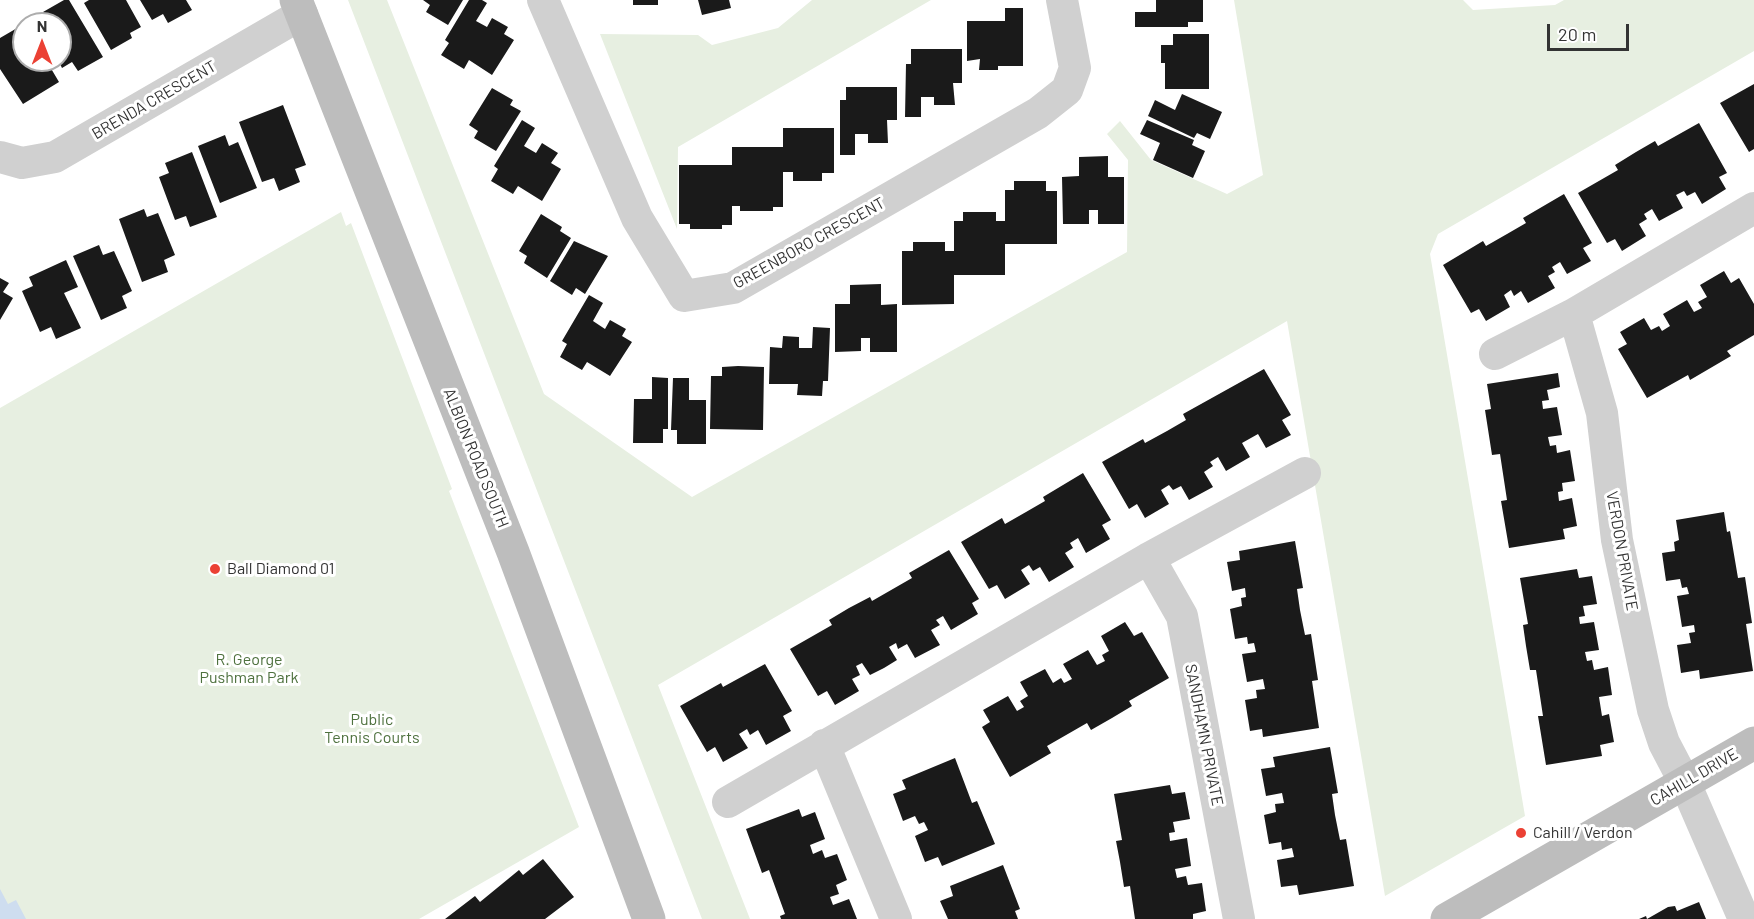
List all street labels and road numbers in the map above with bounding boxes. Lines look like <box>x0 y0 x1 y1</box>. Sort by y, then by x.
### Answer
street label: BRENDA CRESCENT <box>88 57 220 143</box>
street label: GREENBORO CRESCENT <box>730 193 888 293</box>
street label: ALBION ROAD SOUTH <box>439 385 513 531</box>
street label: VERDON PRIVATE <box>1602 490 1642 612</box>
street label: SANDHAMN PRIVATE <box>1181 662 1227 808</box>
street label: CAHILL DRIVE <box>1647 744 1741 810</box>

